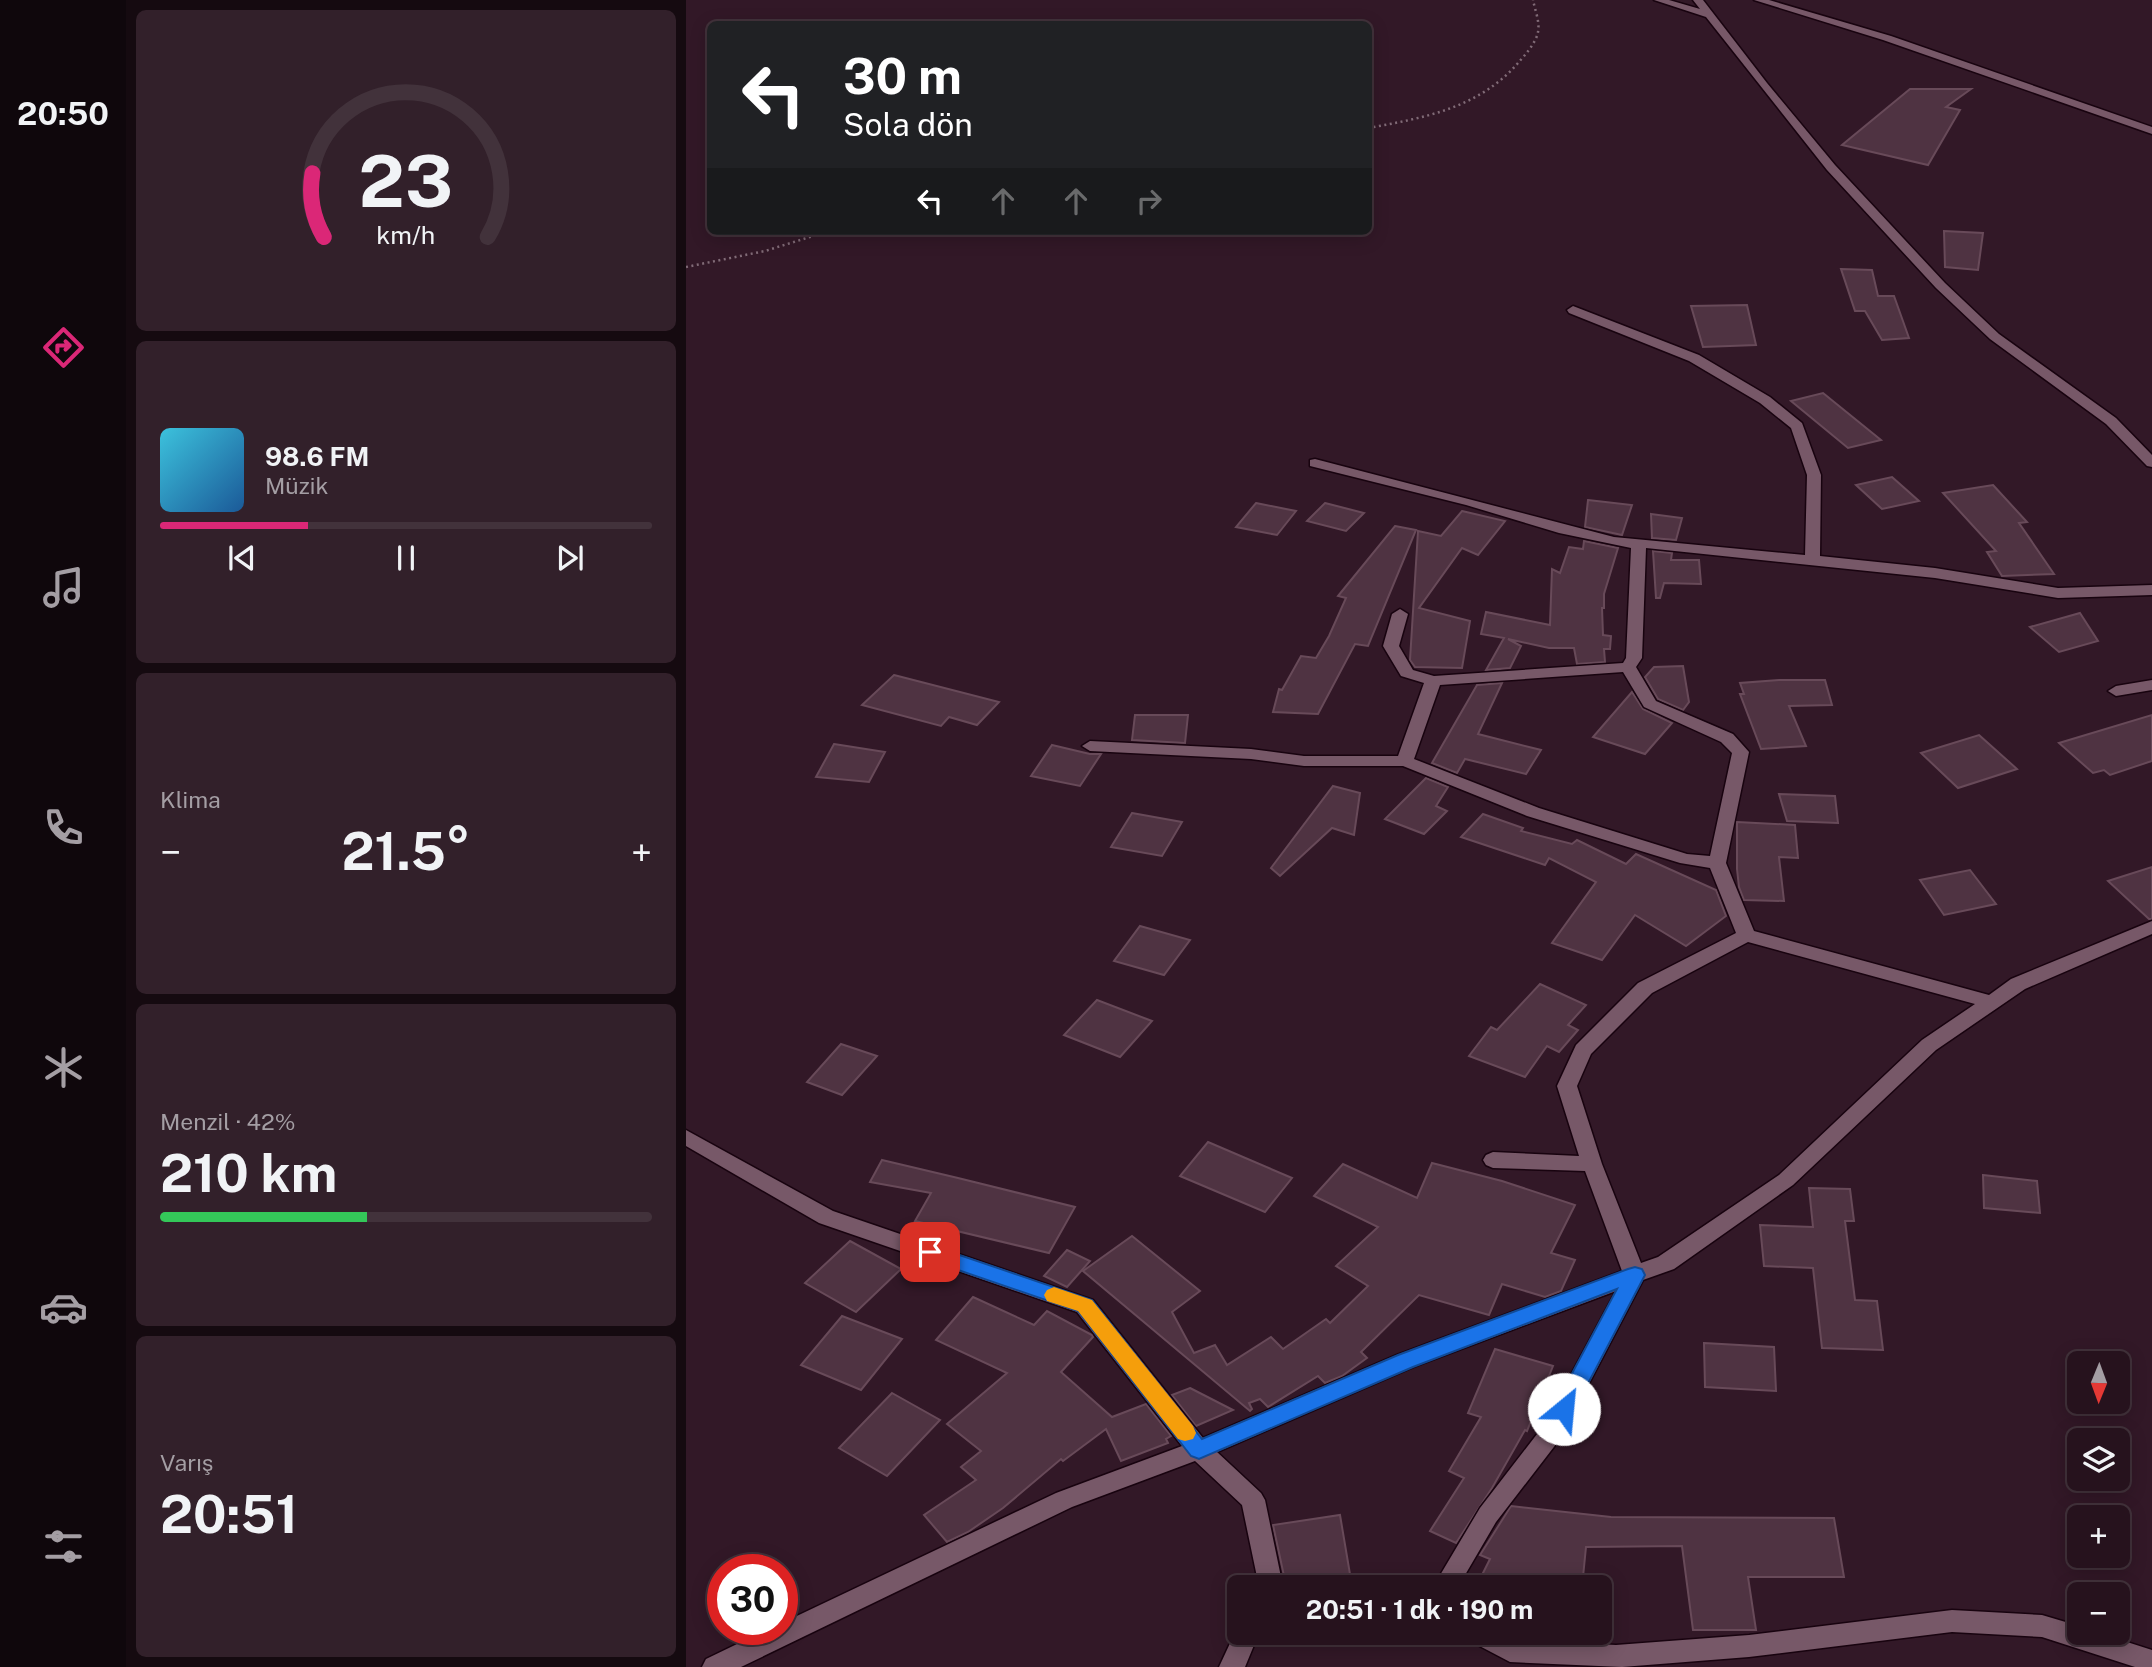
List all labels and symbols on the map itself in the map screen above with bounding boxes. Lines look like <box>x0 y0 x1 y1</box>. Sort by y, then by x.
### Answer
pin <box>900 1222 960 1282</box>
north arrow <box>2067 1351 2130 1414</box>
position arrow <box>1527 1372 1601 1446</box>
speed limit sign: 30 <box>707 1554 798 1645</box>

